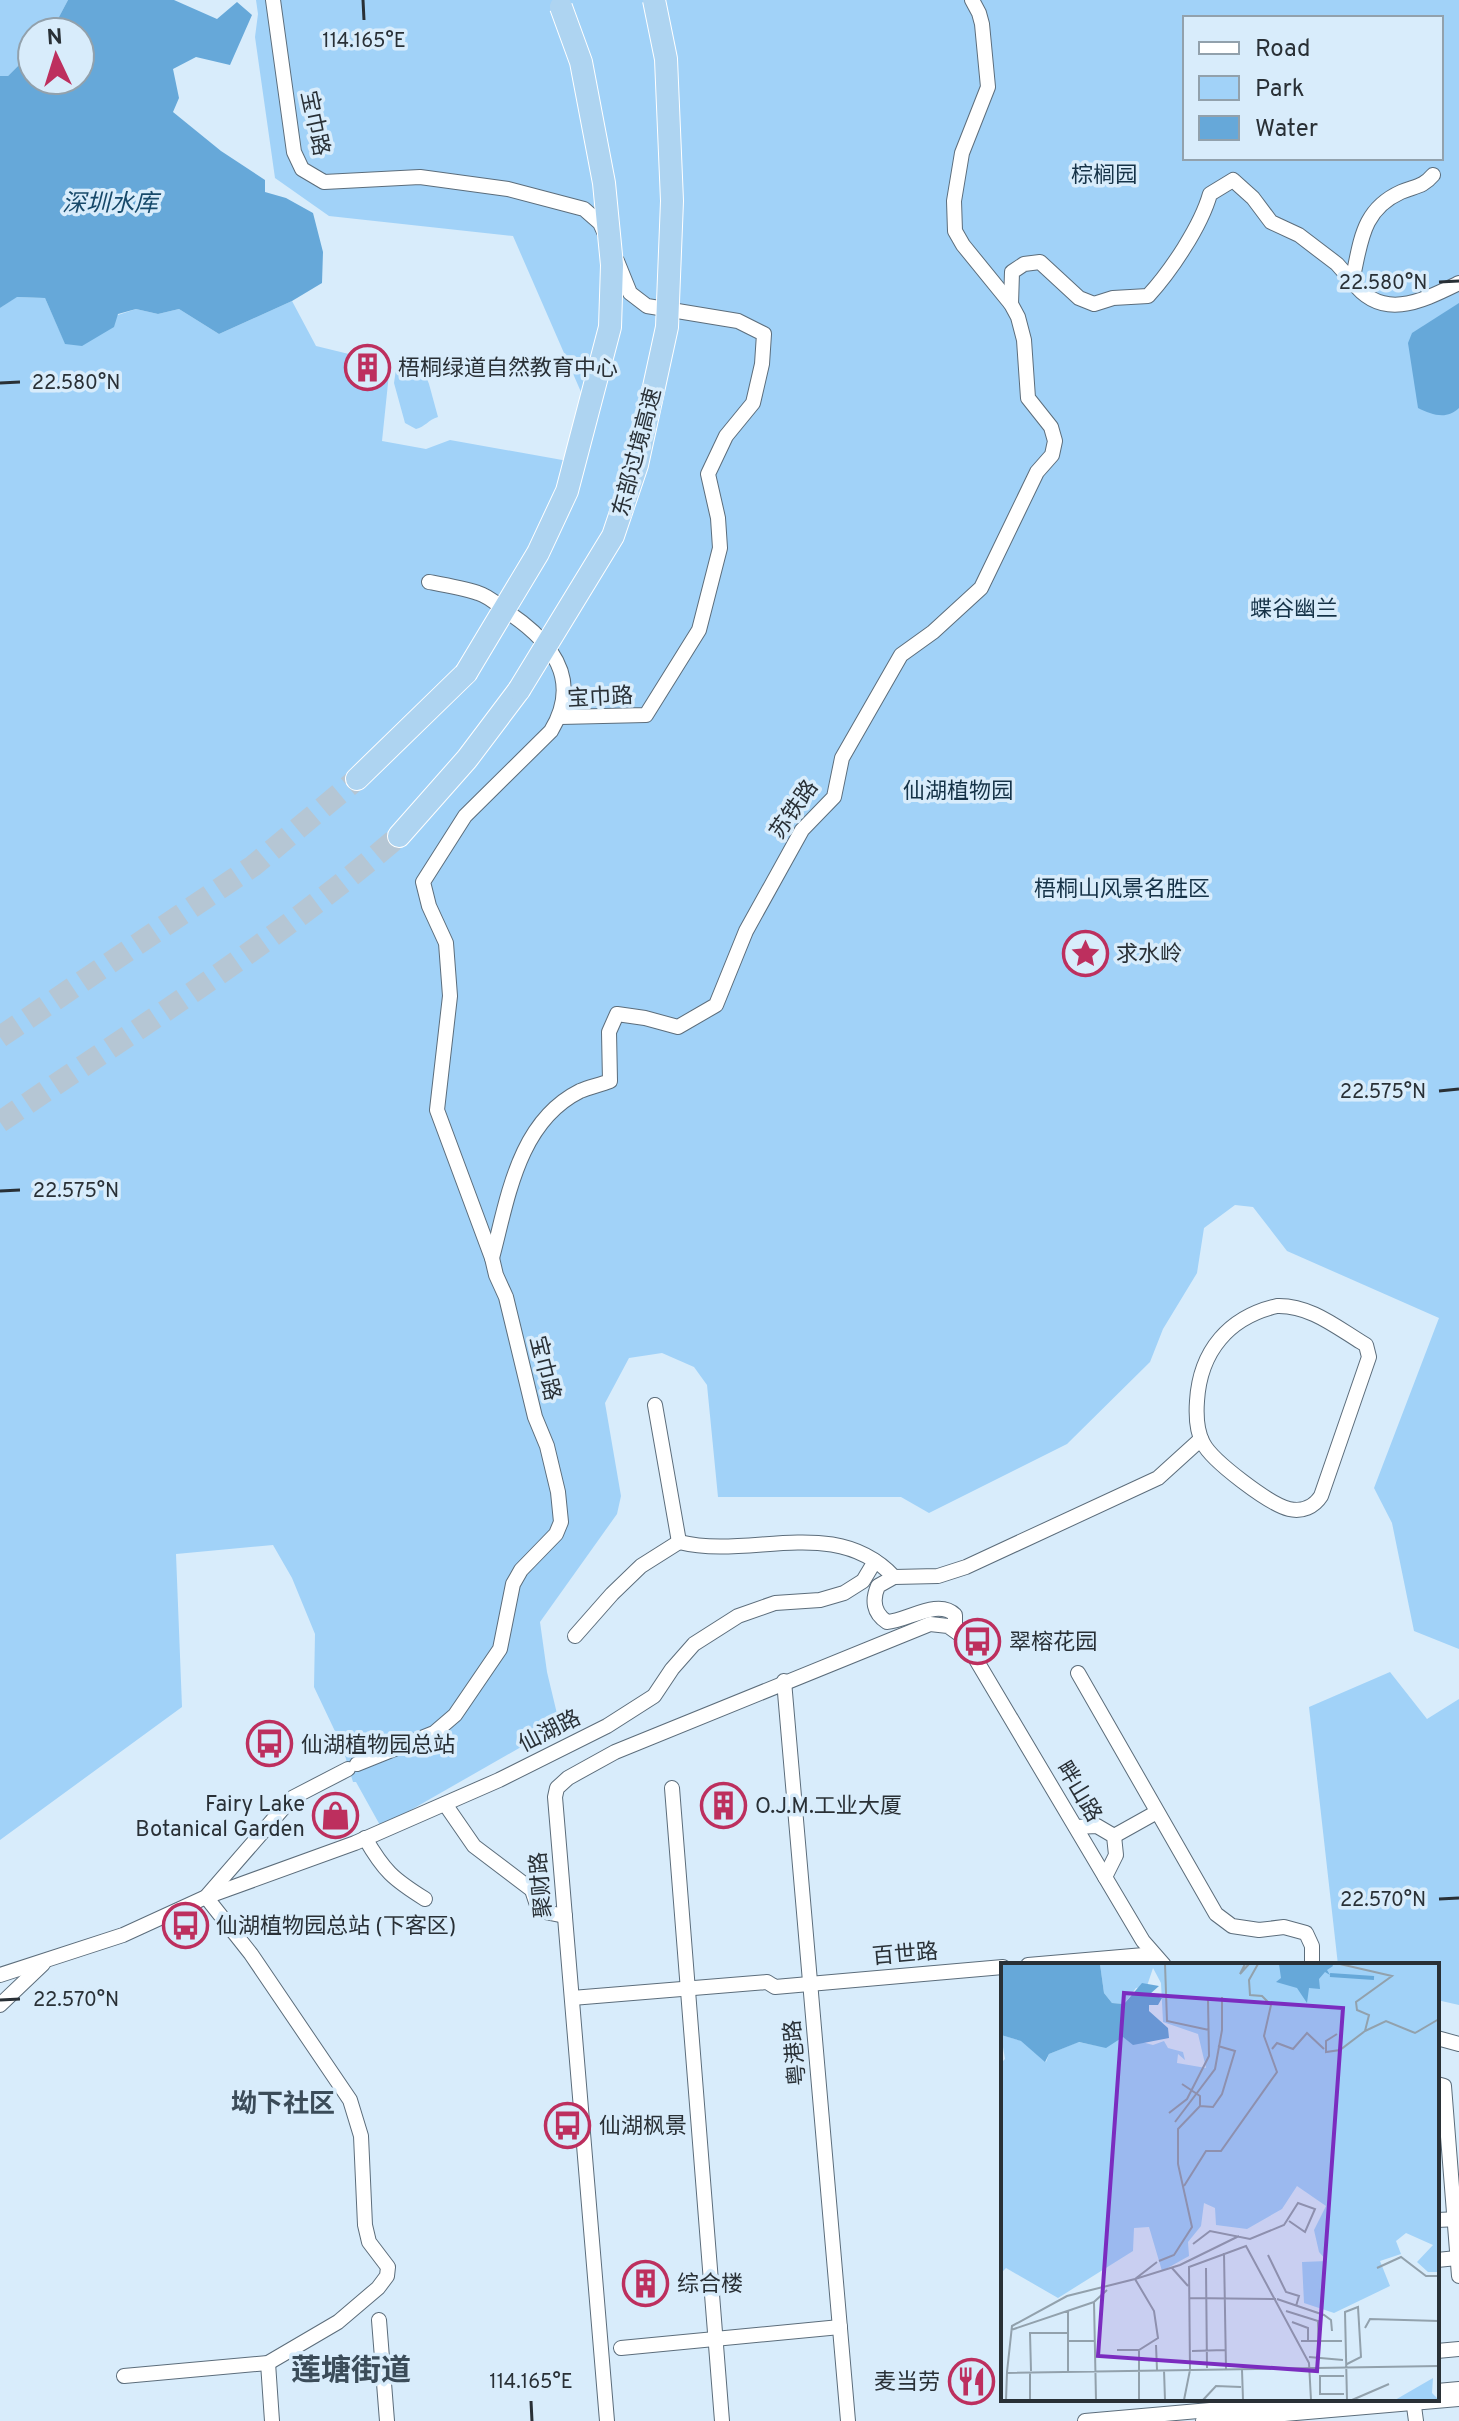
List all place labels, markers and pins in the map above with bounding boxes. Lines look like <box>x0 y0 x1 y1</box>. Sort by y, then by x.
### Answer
building icon: 梧桐绿道自然教育中心 <box>343 343 391 391</box>
place label: 梧桐绿道自然教育中心 <box>398 356 618 383</box>
place icon: 求水岭 <box>1061 929 1109 977</box>
place label: 求水岭 <box>1116 942 1182 969</box>
bus stop icon: 翠榕花园 <box>954 1617 1002 1665</box>
place label: 翠榕花园 <box>1009 1630 1097 1657</box>
bus stop icon: 仙湖植物园总站 <box>246 1720 294 1768</box>
place label: 仙湖植物园总站 <box>301 1733 455 1760</box>
building icon: O.J.M.工业大厦 <box>700 1781 748 1829</box>
place label: Fairy Lake Botanical Garden <box>135 1792 305 1844</box>
shop icon: Fairy Lake Botanical Garden <box>312 1792 360 1840</box>
place label: O.J.M.工业大厦 <box>755 1794 902 1821</box>
bus stop icon: 仙湖植物园总站 (下客区) <box>161 1901 209 1949</box>
place label: 仙湖植物园总站 (下客区) <box>216 1914 456 1941</box>
bus stop icon: 仙湖枫景 <box>544 2101 592 2149</box>
place label: 仙湖枫景 <box>599 2114 687 2141</box>
building icon: 综合楼 <box>622 2259 670 2307</box>
place label: 综合楼 <box>677 2272 743 2299</box>
restaurant icon: 麦当劳 <box>947 2357 995 2405</box>
place label: 麦当劳 <box>874 2370 940 2397</box>

